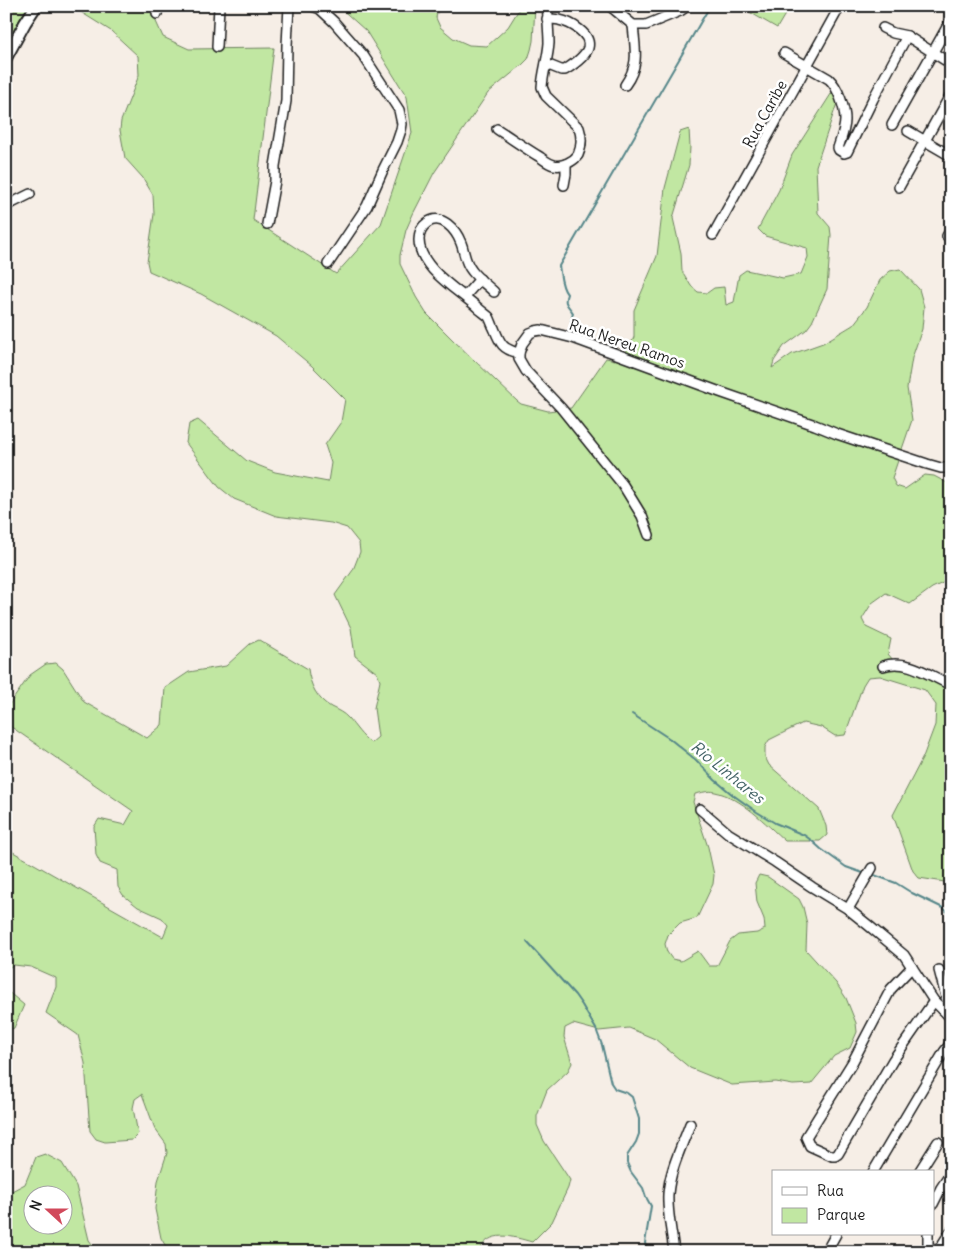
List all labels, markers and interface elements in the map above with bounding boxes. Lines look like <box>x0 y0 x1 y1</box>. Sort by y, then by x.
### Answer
street label: Rua Caribe <box>738 77 791 151</box>
street label: Rua Nereu Ramos <box>567 315 688 372</box>
water label: Rio Linhares <box>687 736 769 808</box>
legend <box>772 1170 934 1236</box>
text: Rua <box>817 1181 844 1200</box>
north arrow <box>22 1186 72 1236</box>
text: N <box>26 1198 46 1213</box>
text: Parque <box>817 1205 865 1224</box>

